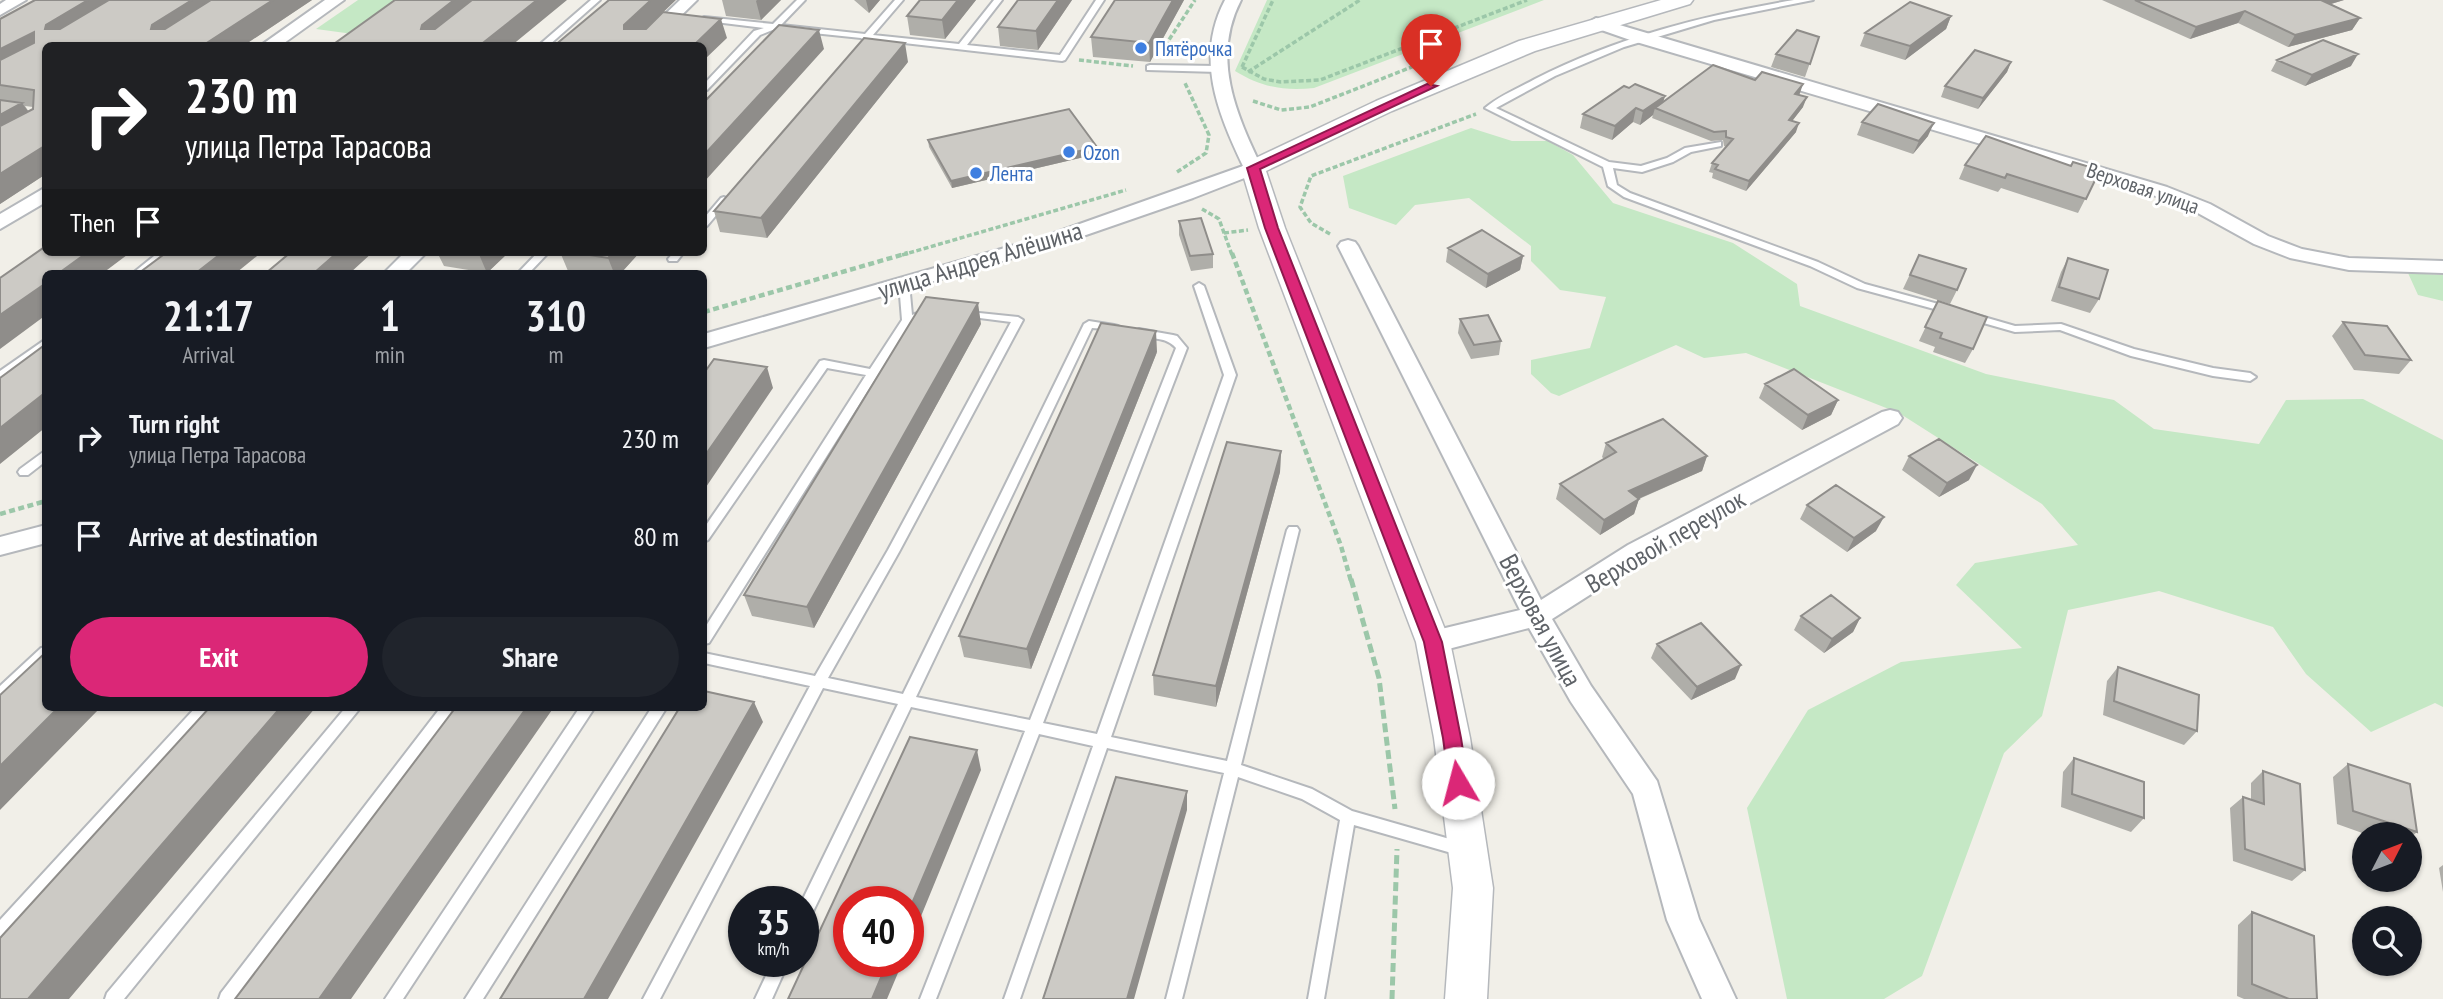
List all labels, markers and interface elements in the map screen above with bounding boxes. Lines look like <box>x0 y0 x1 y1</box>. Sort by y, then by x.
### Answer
pin <box>1401 14 1461 86</box>
icon: arrive <box>1412 25 1450 63</box>
place label: Пятёрочка <box>1155 35 1232 62</box>
marker: Пятёрочка <box>1133 40 1149 56</box>
text: 230 m <box>185 63 298 127</box>
icon: right <box>70 70 161 161</box>
text: улица Петра Тарасова <box>185 125 432 167</box>
place label: Ozon <box>1083 139 1120 166</box>
marker: Ozon <box>1061 144 1077 160</box>
street label: Верховая улица <box>2083 156 2203 220</box>
place label: Лента <box>989 160 1033 187</box>
marker: Лента <box>968 165 984 181</box>
icon: arrive <box>129 203 167 241</box>
text: Then <box>70 206 115 239</box>
street label: улица Андрея Алёшина <box>874 213 1086 307</box>
text: 21:17 <box>163 288 254 343</box>
text: 1 <box>380 288 400 343</box>
text: 310 <box>526 288 586 343</box>
text: Arrival <box>182 340 234 369</box>
text: min <box>375 340 405 369</box>
text: m <box>548 340 563 369</box>
text: Turn right <box>129 407 220 440</box>
icon: right <box>70 419 108 457</box>
text: 230 m <box>621 422 679 455</box>
text: улица Петра Тарасова <box>129 440 306 469</box>
street label: Верховой переулок <box>1579 482 1751 600</box>
icon: arrive <box>70 517 108 555</box>
text: Arrive at destination <box>129 520 318 553</box>
text: 80 m <box>633 520 679 553</box>
street label: Верховая улица <box>1492 548 1590 692</box>
button: Exit <box>70 617 368 697</box>
button: Share <box>382 617 679 697</box>
position arrow <box>1421 746 1495 820</box>
north arrow <box>2352 822 2422 892</box>
map controls <box>2352 822 2422 976</box>
speed limit sign: 40 <box>833 886 924 977</box>
text: 35 <box>757 899 790 945</box>
button: search <box>2352 906 2422 976</box>
text: km/h <box>758 937 789 960</box>

